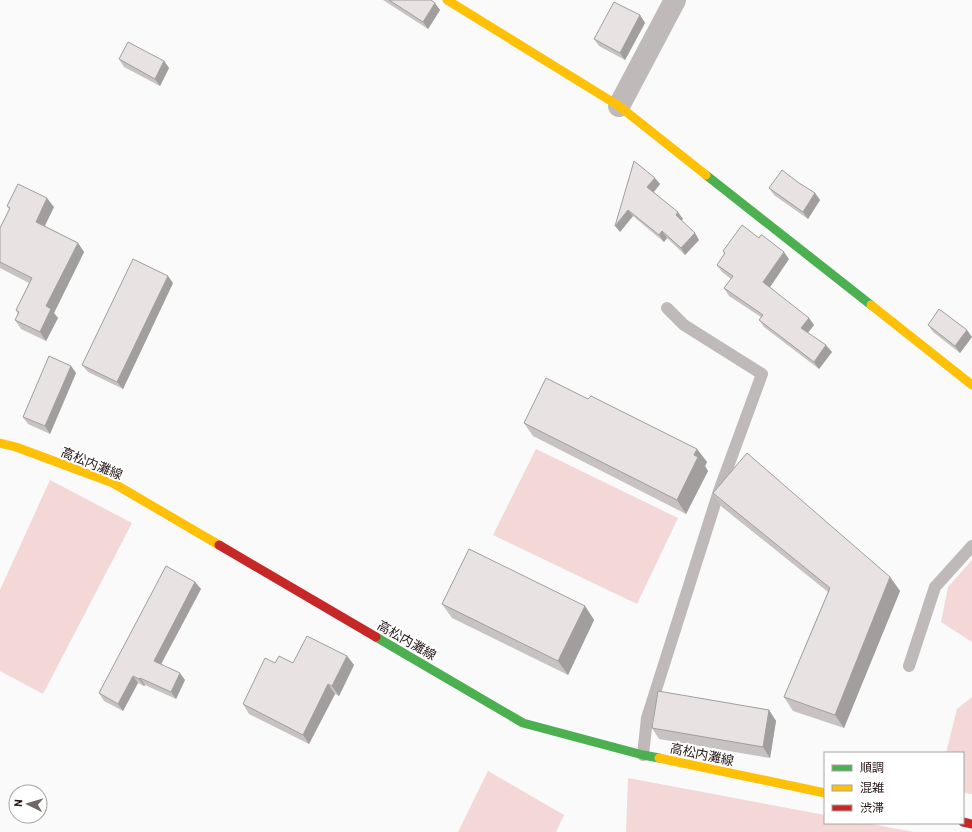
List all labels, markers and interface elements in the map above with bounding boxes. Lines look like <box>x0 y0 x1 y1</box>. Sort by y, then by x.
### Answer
street label: 高松内灘線 <box>59 443 125 483</box>
street label: 高松内灘線 <box>375 617 439 663</box>
street label: 高松内灘線 <box>669 739 735 769</box>
legend <box>824 752 964 824</box>
text: 順調 <box>860 760 884 774</box>
text: 混雑 <box>860 780 884 794</box>
north arrow <box>8 784 48 824</box>
text: N <box>11 799 24 807</box>
text: 渋滞 <box>860 800 884 814</box>

